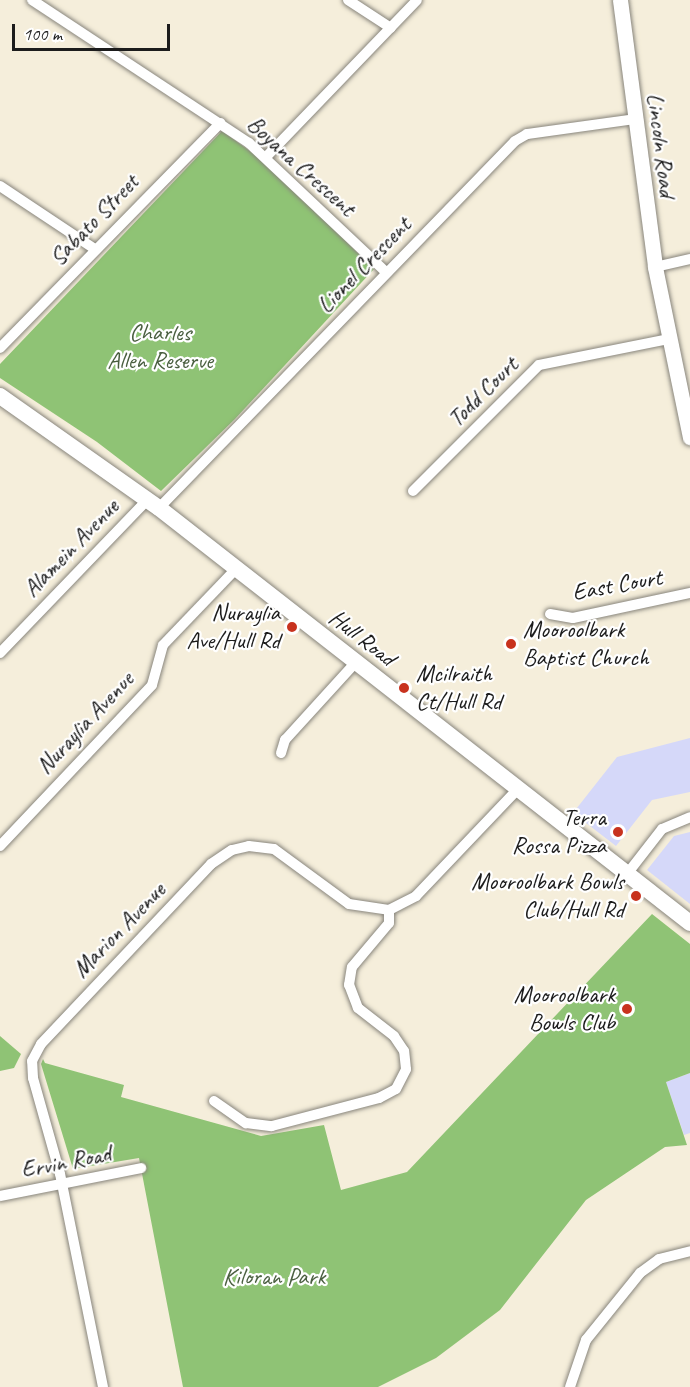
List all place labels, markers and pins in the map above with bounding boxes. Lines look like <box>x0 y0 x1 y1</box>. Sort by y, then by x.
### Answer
place label: Nuraylia Ave/Hull Rd <box>186 599 280 655</box>
place label: Mooroolbark Baptist Church <box>523 616 649 672</box>
marker: Nuraylia Ave/Hull Rd <box>285 620 299 634</box>
marker: Mooroolbark Baptist Church <box>504 637 518 651</box>
place label: Mcilraith Ct/Hull Rd <box>416 660 502 716</box>
marker: Mcilraith Ct/Hull Rd <box>397 681 411 695</box>
place label: Terra Rossa Pizza <box>512 804 606 860</box>
marker: Terra Rossa Pizza <box>611 825 625 839</box>
place label: Mooroolbark Bowls Club/Hull Rd <box>472 868 624 924</box>
marker: Mooroolbark Bowls Club/Hull Rd <box>629 889 643 903</box>
place label: Mooroolbark Bowls Club <box>514 981 615 1037</box>
marker: Mooroolbark Bowls Club <box>620 1002 634 1016</box>

